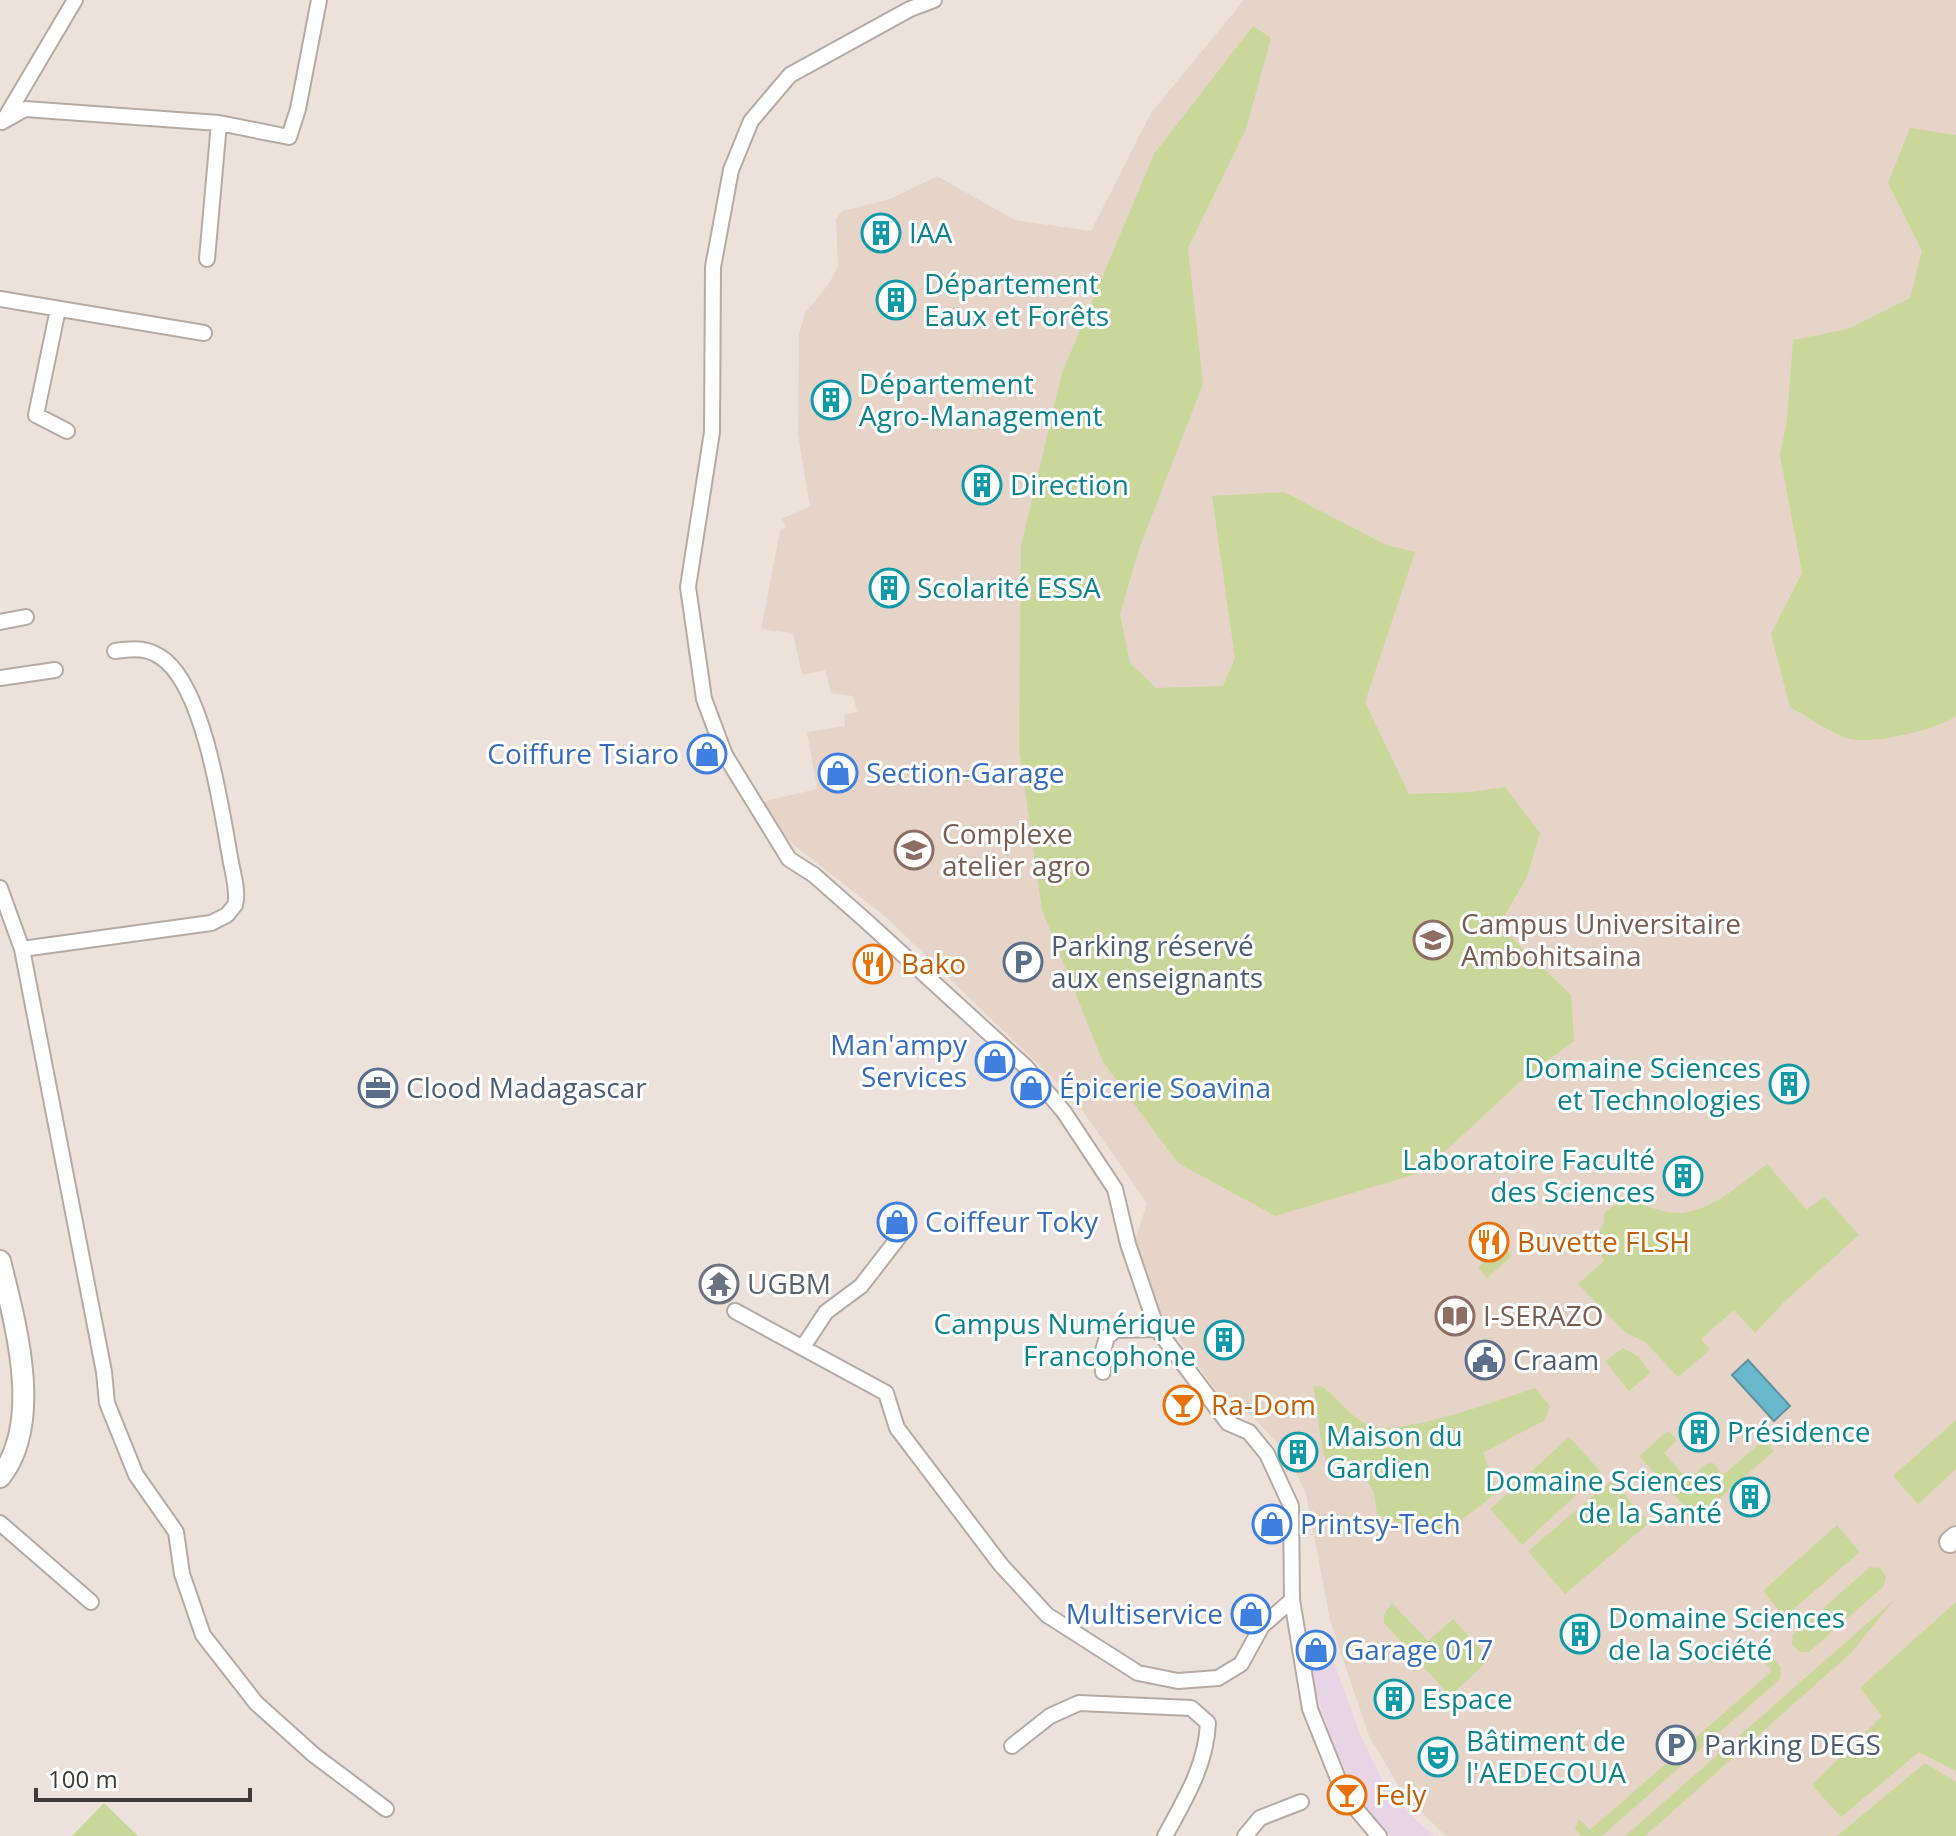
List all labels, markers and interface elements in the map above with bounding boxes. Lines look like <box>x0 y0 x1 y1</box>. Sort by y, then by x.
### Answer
building icon: IAA <box>860 212 902 254</box>
place label: IAA <box>909 213 953 251</box>
place label: Département Eaux et Forêts <box>924 264 1109 334</box>
building icon: Département Eaux et Forêts <box>875 279 917 321</box>
place label: Département Agro-Management <box>859 364 1102 434</box>
building icon: Département Agro-Management <box>810 379 852 421</box>
building icon: Direction <box>961 464 1003 506</box>
place label: Direction <box>1010 465 1129 503</box>
building icon: Scolarité ESSA <box>868 567 910 609</box>
place label: Scolarité ESSA <box>917 568 1101 606</box>
shop icon: Coiffure Tsiaro <box>686 733 728 775</box>
place label: Coiffure Tsiaro <box>487 734 679 772</box>
shop icon: Section-Garage <box>817 752 859 794</box>
place label: Section-Garage <box>866 753 1064 791</box>
place label: Complexe atelier agro <box>942 814 1091 884</box>
school or university icon: Complexe atelier agro <box>893 829 935 871</box>
place label: Campus Universitaire Ambohitsaina <box>1461 904 1741 974</box>
school or university icon: Campus Universitaire Ambohitsaina <box>1412 919 1454 961</box>
place label: Parking réservé aux enseignants <box>1051 926 1263 996</box>
parking icon: Parking réservé aux enseignants <box>1002 941 1044 983</box>
restaurant icon: Bako <box>852 943 894 985</box>
place label: Bako <box>901 944 966 982</box>
place label: Man'ampy Services <box>830 1025 968 1095</box>
shop icon: Man'ampy Services <box>974 1040 1016 1082</box>
place label: Domaine Sciences et Technologies <box>1524 1048 1761 1118</box>
building icon: Domaine Sciences et Technologies <box>1768 1063 1810 1105</box>
office icon: Clood Madagascar <box>357 1067 399 1109</box>
shop icon: Épicerie Soavina <box>1010 1067 1052 1109</box>
place label: Clood Madagascar <box>406 1068 647 1106</box>
place label: Épicerie Soavina <box>1059 1068 1271 1106</box>
place label: Laboratoire Faculté des Sciences <box>1402 1140 1655 1210</box>
building icon: Laboratoire Faculté des Sciences <box>1662 1155 1704 1197</box>
shop icon: Coiffeur Toky <box>876 1201 918 1243</box>
place label: Coiffeur Toky <box>925 1202 1099 1240</box>
restaurant icon: Buvette FLSH <box>1468 1221 1510 1263</box>
place label: Buvette FLSH <box>1517 1222 1690 1260</box>
temple icon: UGBM <box>698 1263 740 1305</box>
place label: UGBM <box>747 1264 831 1302</box>
library icon: I-SERAZO <box>1434 1295 1476 1337</box>
place label: I-SERAZO <box>1483 1296 1604 1334</box>
place label: Campus Numérique Francophone <box>934 1304 1196 1374</box>
building icon: Campus Numérique Francophone <box>1203 1319 1245 1361</box>
public building icon: Craam <box>1464 1339 1506 1381</box>
place label: Craam <box>1513 1340 1599 1378</box>
bar icon: Ra-Dom <box>1162 1384 1204 1426</box>
place label: Ra-Dom <box>1211 1385 1316 1423</box>
building icon: Présidence <box>1678 1411 1720 1453</box>
place label: Présidence <box>1727 1412 1871 1450</box>
place label: Maison du Gardien <box>1326 1416 1463 1486</box>
building icon: Maison du Gardien <box>1277 1431 1319 1473</box>
place label: Domaine Sciences de la Santé <box>1485 1461 1722 1531</box>
building icon: Domaine Sciences de la Santé <box>1729 1476 1771 1518</box>
shop icon: Printsy-Tech <box>1251 1503 1293 1545</box>
place label: Printsy-Tech <box>1300 1504 1461 1542</box>
shop icon: Multiservice <box>1230 1593 1272 1635</box>
place label: Multiservice <box>1066 1594 1223 1632</box>
place label: Domaine Sciences de la Société <box>1608 1598 1845 1668</box>
building icon: Domaine Sciences de la Société <box>1559 1613 1601 1655</box>
shop icon: Garage 017 <box>1295 1629 1337 1671</box>
place label: Garage 017 <box>1344 1630 1493 1668</box>
building icon: Espace <box>1373 1678 1415 1720</box>
place label: Espace <box>1422 1679 1513 1717</box>
place label: Bâtiment de l'AEDECOUA <box>1466 1721 1626 1791</box>
parking icon: Parking DEGS <box>1655 1724 1697 1766</box>
place label: Parking DEGS <box>1704 1725 1881 1763</box>
theatre icon: Bâtiment de l'AEDECOUA <box>1417 1736 1459 1778</box>
scale bar <box>36 1752 250 1802</box>
text: 100 m <box>48 1762 118 1795</box>
bar icon: Fely <box>1326 1774 1368 1816</box>
place label: Fely <box>1375 1775 1427 1813</box>

